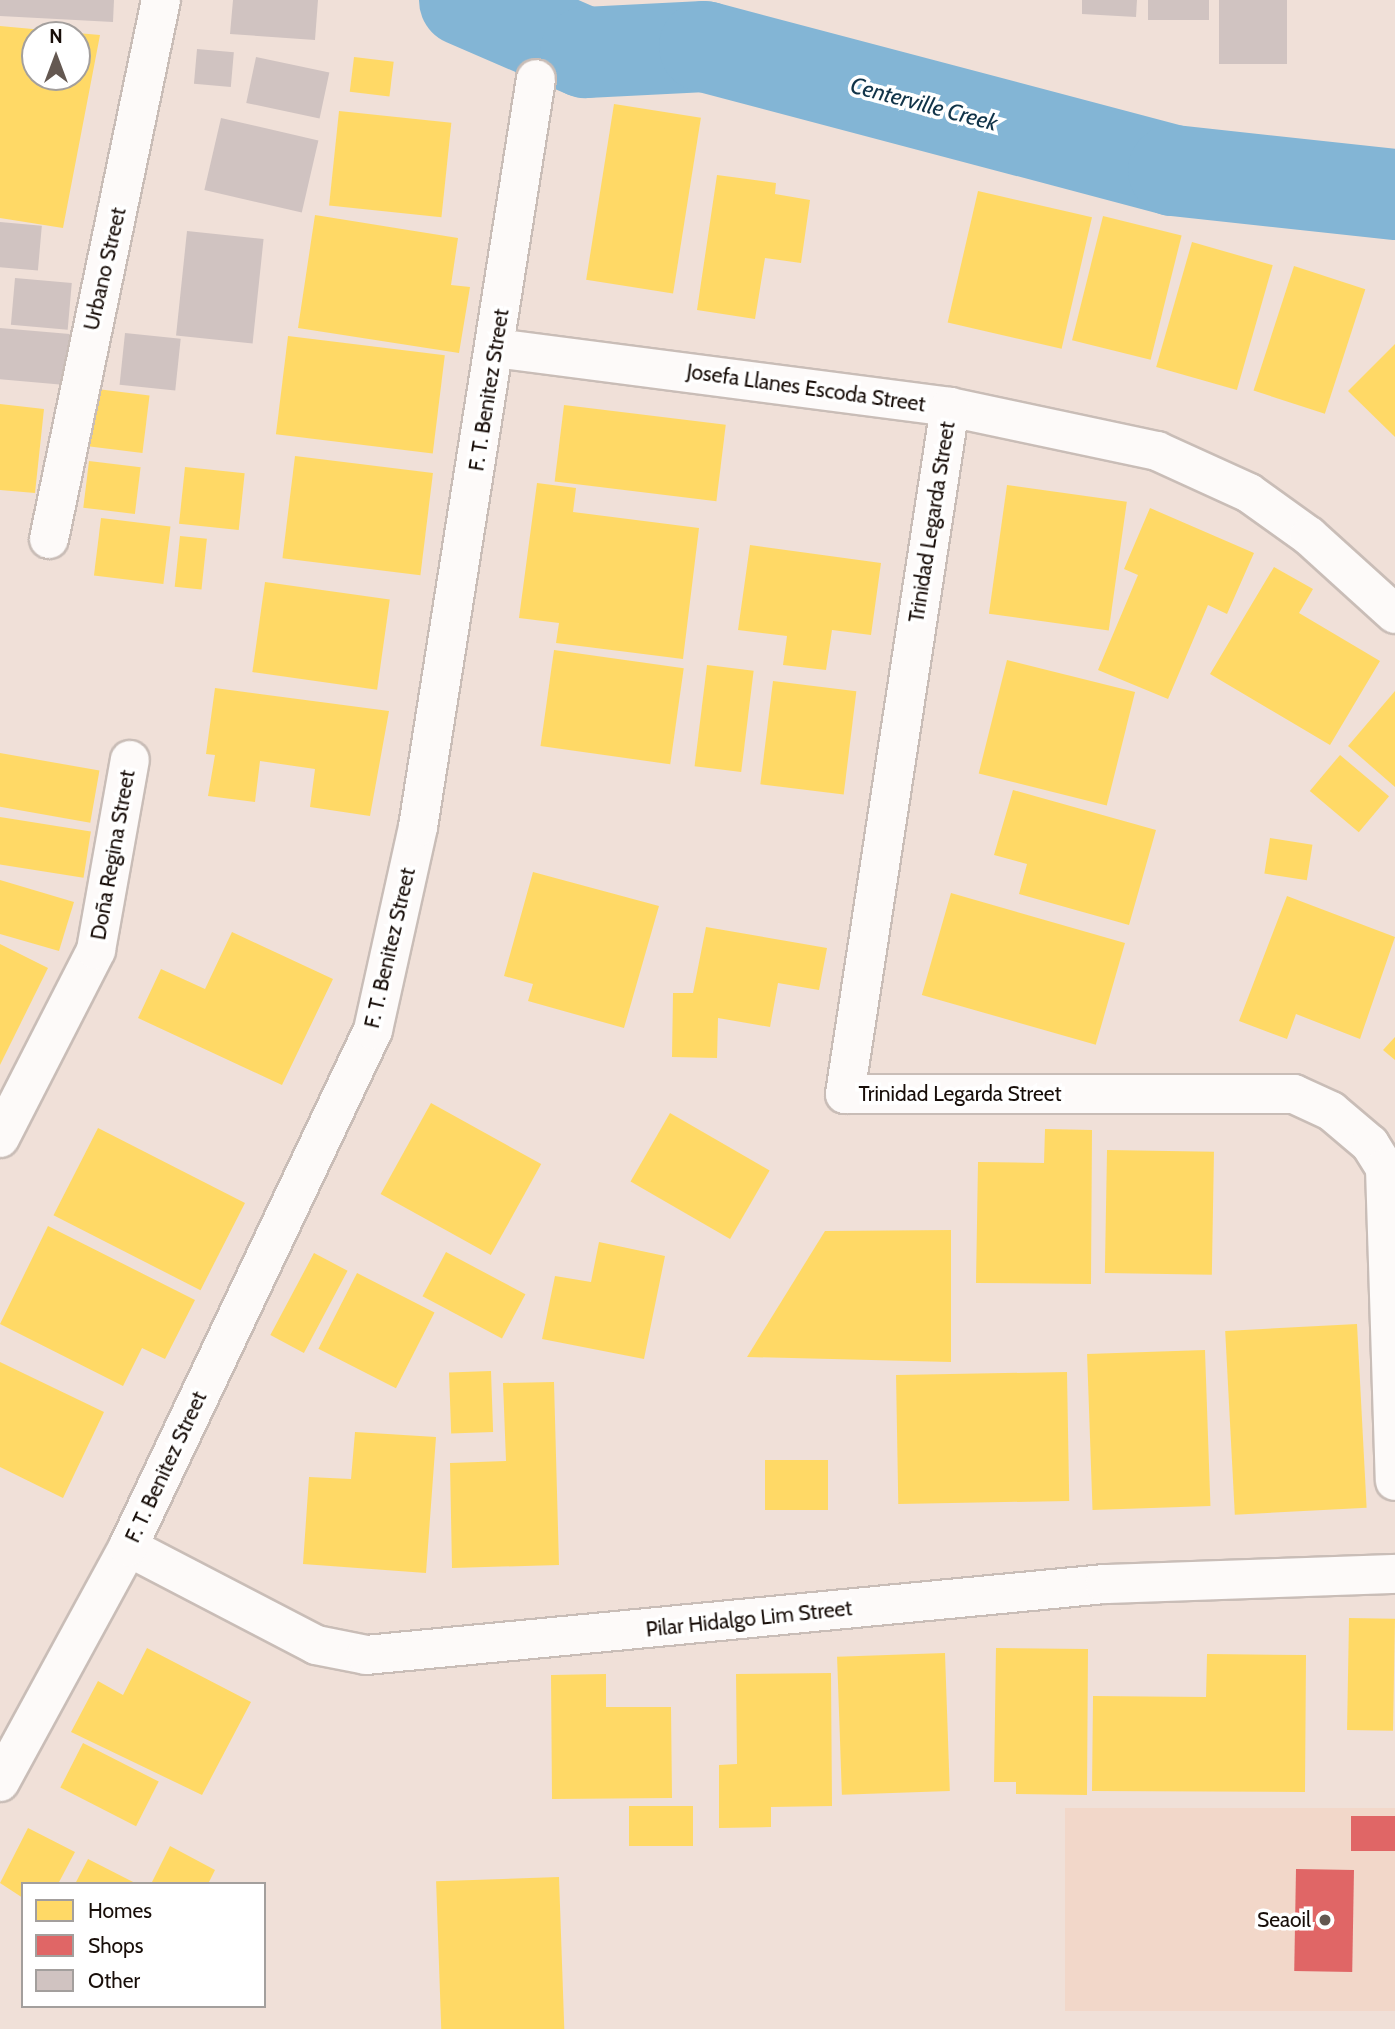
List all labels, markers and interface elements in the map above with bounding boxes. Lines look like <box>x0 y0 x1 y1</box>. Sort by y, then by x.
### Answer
north arrow <box>21 21 91 91</box>
text: N <box>49 25 63 48</box>
water label: Centerville Creek <box>847 71 1001 137</box>
street label: Urbano Street <box>79 205 131 333</box>
street label: F. T. Benitez Street <box>464 307 514 473</box>
street label: Josefa Llanes Escoda Street <box>685 359 927 417</box>
street label: Trinidad Legarda Street <box>904 420 960 624</box>
street label: Doña Regina Street <box>86 768 140 942</box>
street label: F. T. Benitez Street <box>359 865 421 1031</box>
street label: Trinidad Legarda Street <box>858 1081 1062 1107</box>
street label: F. T. Benitez Street <box>120 1387 212 1547</box>
street label: Pilar Hidalgo Lim Street <box>645 1596 853 1642</box>
legend <box>21 1882 266 2008</box>
text: Homes <box>88 1898 152 1923</box>
place label: Seaoil <box>1257 1907 1311 1933</box>
marker: Seaoil <box>1317 1912 1333 1928</box>
text: Shops <box>88 1933 143 1958</box>
text: Other <box>88 1968 140 1993</box>

